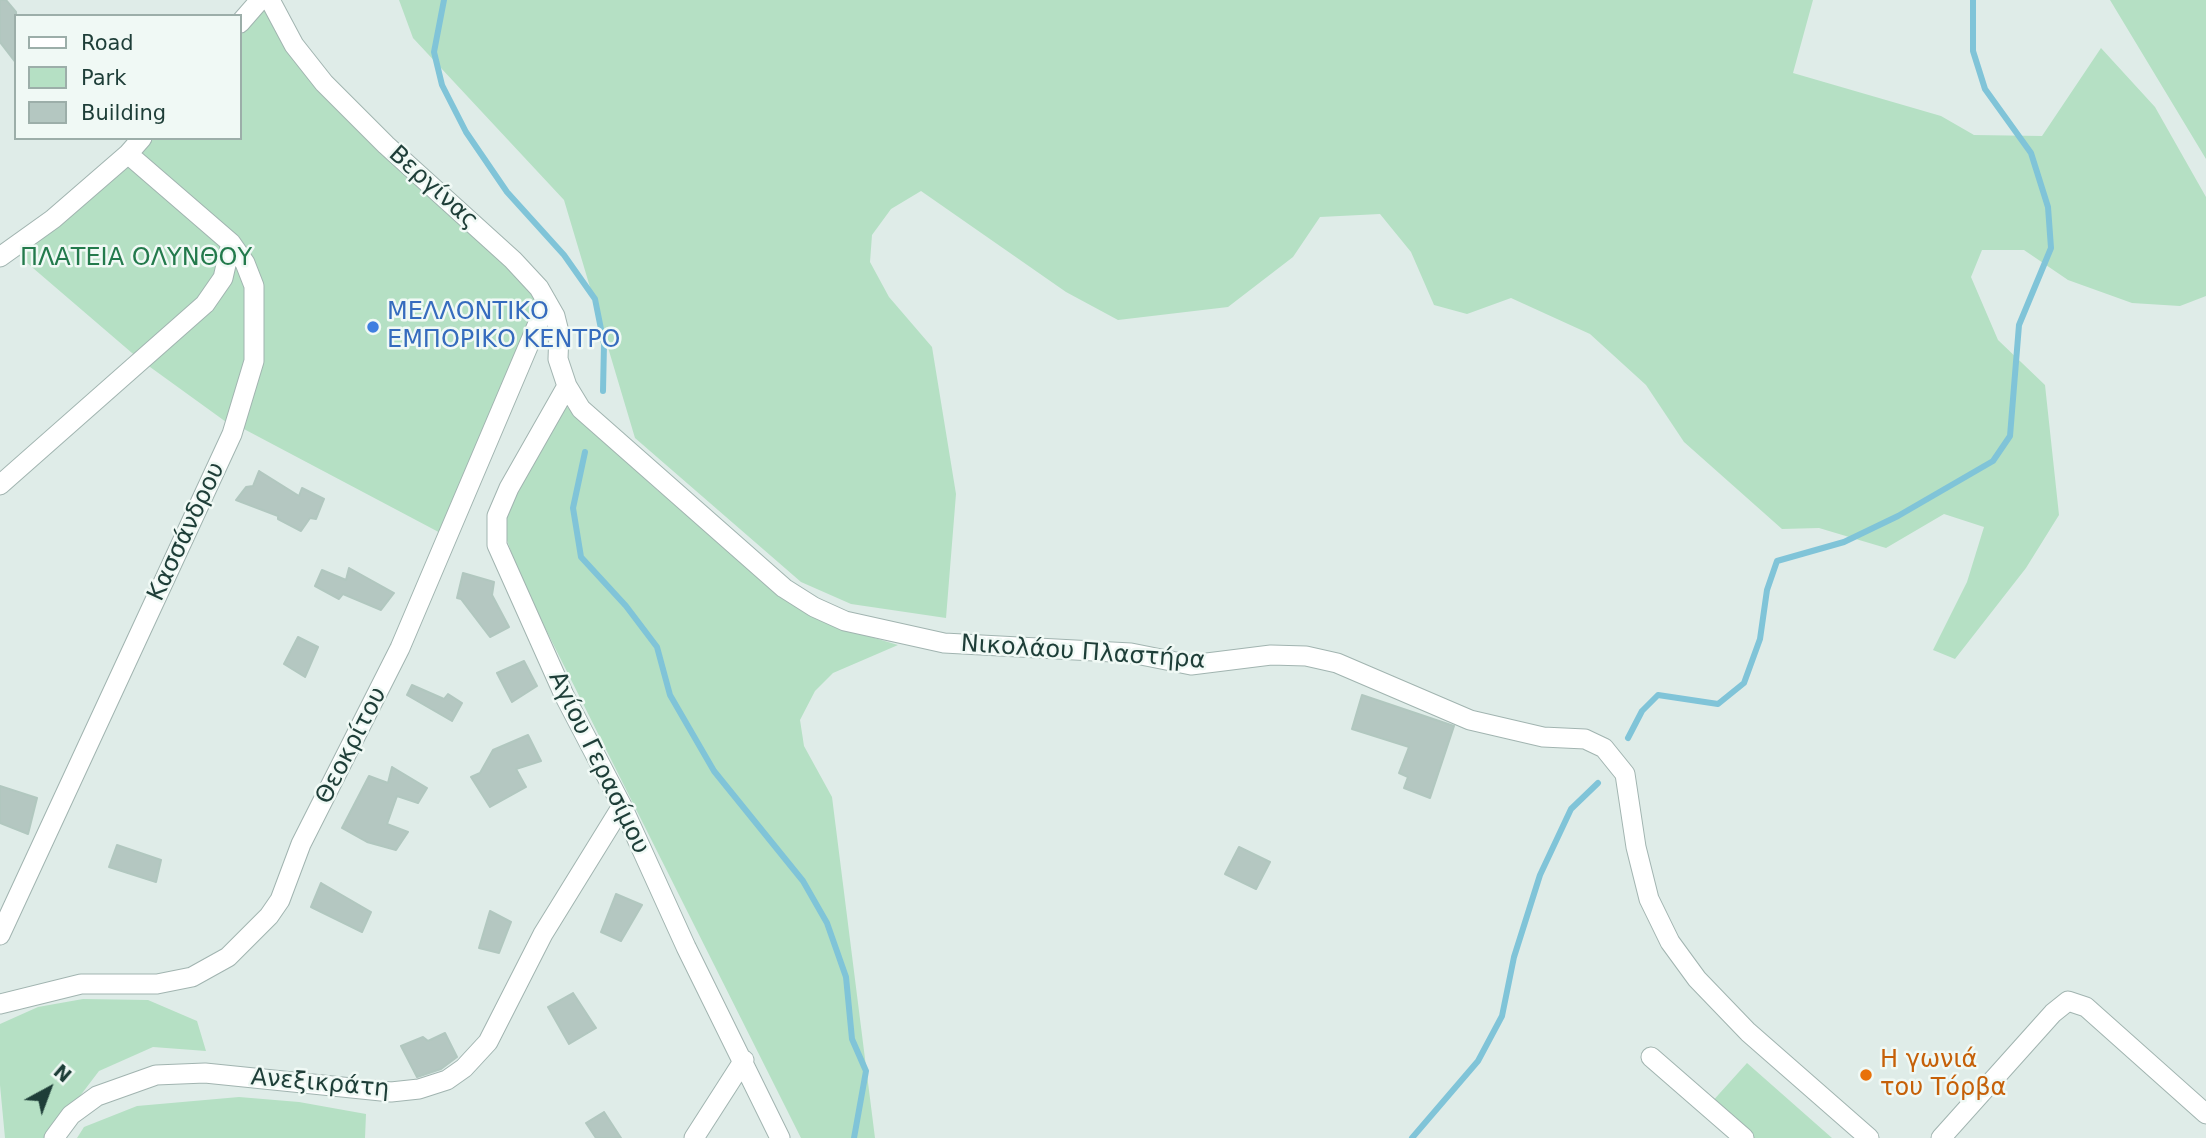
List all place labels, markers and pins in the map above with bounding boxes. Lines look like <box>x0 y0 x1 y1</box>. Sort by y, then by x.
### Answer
place label: ΜΕΛΛΟΝΤΙΚΟ ΕΜΠΟΡΙΚΟ ΚΕΝΤΡΟ <box>387 299 620 355</box>
marker: ΜΕΛΛΟΝΤΙΚΟ ΕΜΠΟΡΙΚΟ ΚΕΝΤΡΟ <box>365 319 381 335</box>
place label: Η γωνιά του Τόρβα <box>1880 1047 2006 1103</box>
marker: Η γωνιά του Τόρβα <box>1858 1067 1874 1083</box>

